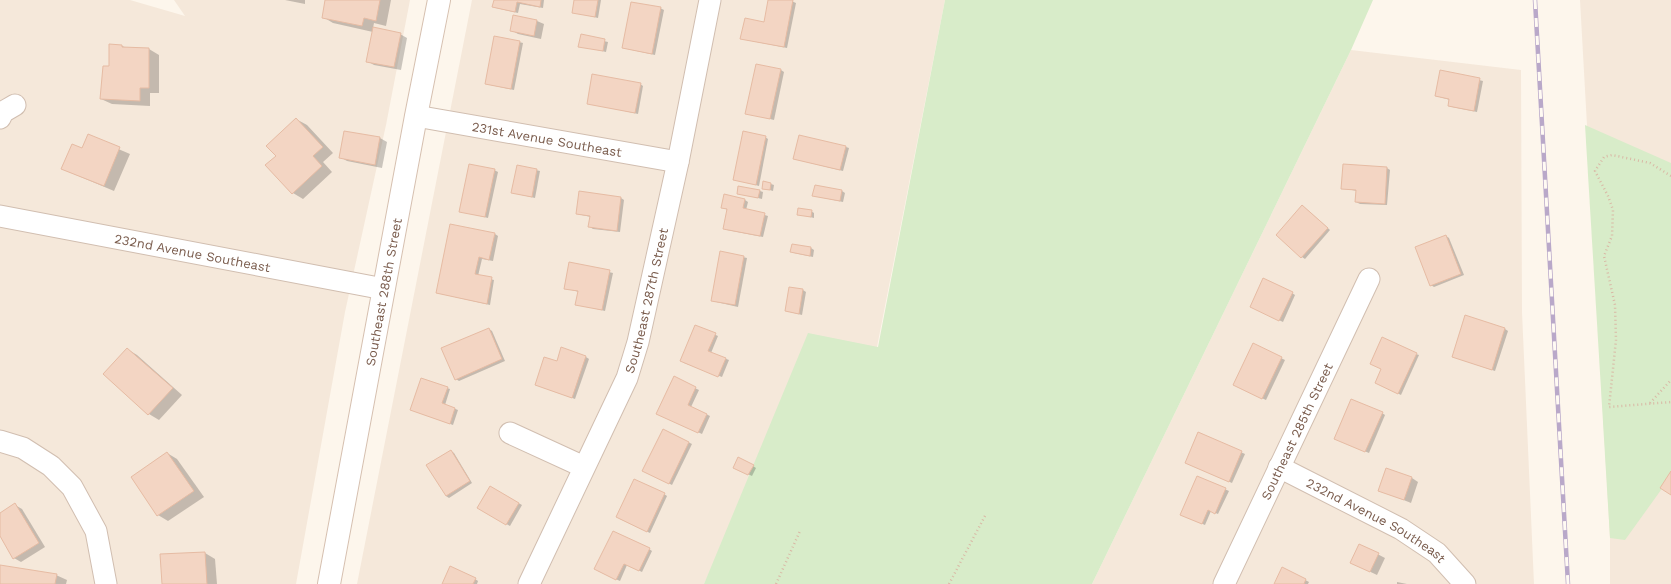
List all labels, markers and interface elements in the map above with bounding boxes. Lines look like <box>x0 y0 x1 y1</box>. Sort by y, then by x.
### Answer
street label: 231st Avenue Southeast <box>471 119 624 160</box>
street label: Southeast 288th Street <box>363 216 405 367</box>
street label: Southeast 287th Street <box>622 226 671 375</box>
street label: 232nd Avenue Southeast <box>113 231 272 275</box>
street label: Southeast 285th Street <box>1258 360 1336 502</box>
street label: 232nd Avenue Southeast <box>1304 475 1449 566</box>

